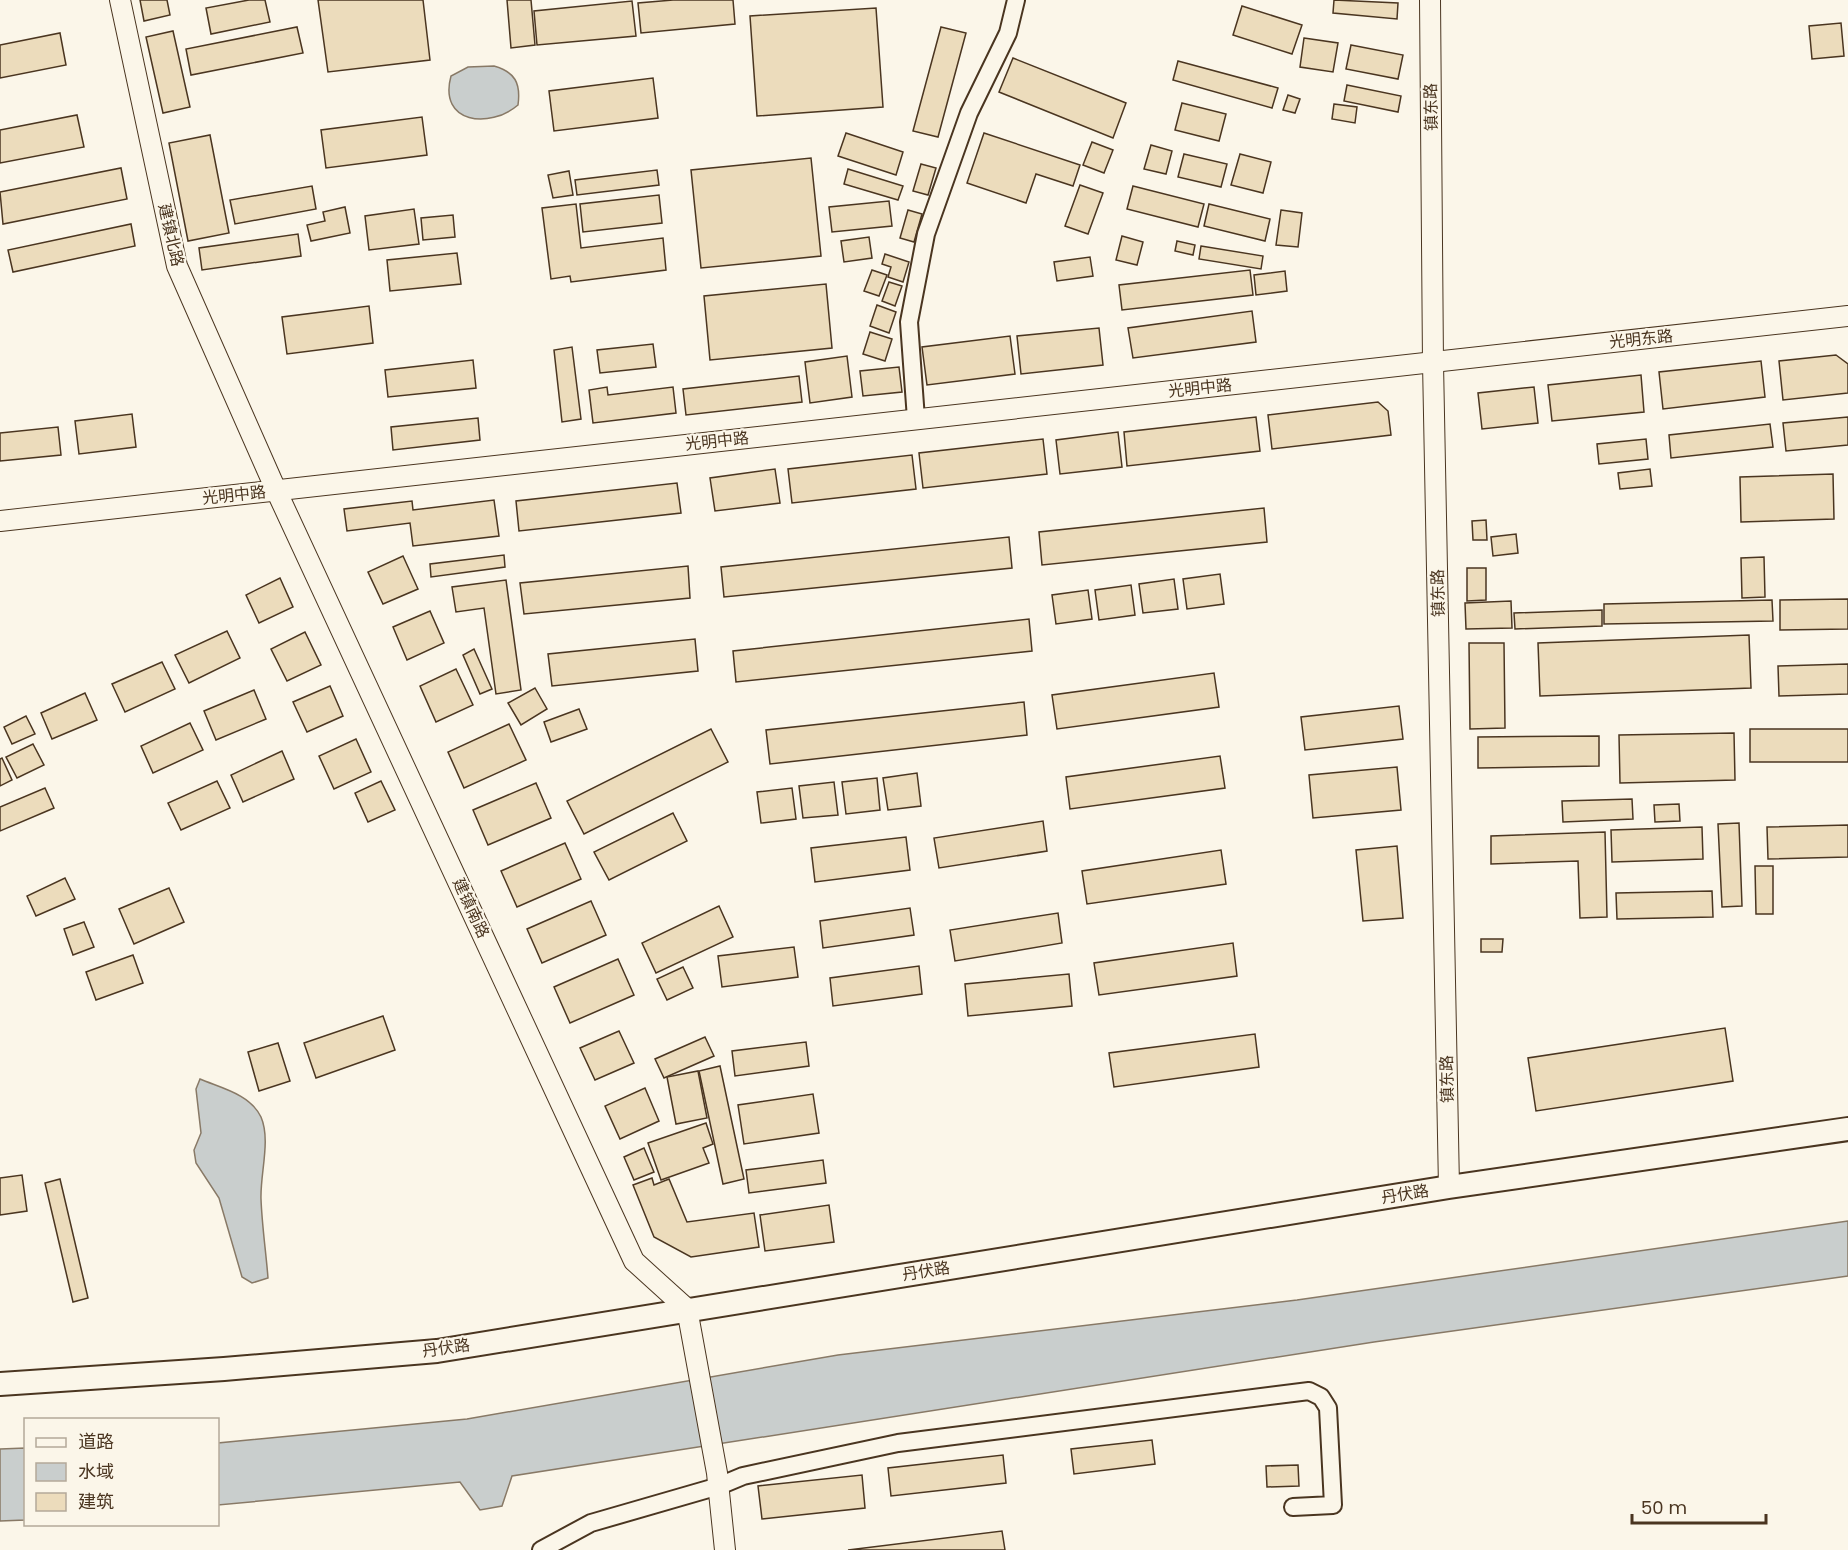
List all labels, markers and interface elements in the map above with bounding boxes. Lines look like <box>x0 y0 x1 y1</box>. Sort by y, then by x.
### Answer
street label: 镇东路 <box>1419 83 1443 131</box>
street label: 建镇北路 <box>153 201 189 269</box>
street label: 光明东路 <box>1608 324 1674 354</box>
street label: 光明中路 <box>1167 373 1233 403</box>
street label: 光明中路 <box>684 426 750 456</box>
street label: 光明中路 <box>201 480 267 510</box>
street label: 镇东路 <box>1426 569 1450 617</box>
street label: 建镇南路 <box>447 874 495 942</box>
street label: 镇东路 <box>1435 1055 1459 1103</box>
street label: 丹伏路 <box>1379 1179 1431 1209</box>
street label: 丹伏路 <box>900 1256 952 1286</box>
street label: 丹伏路 <box>421 1333 471 1363</box>
legend <box>24 1418 219 1526</box>
text: 道路 <box>78 1429 114 1454</box>
text: 水域 <box>78 1459 114 1484</box>
scale bar <box>1632 1487 1766 1525</box>
text: 建筑 <box>78 1489 114 1514</box>
text: 50 m <box>1641 1495 1687 1520</box>

